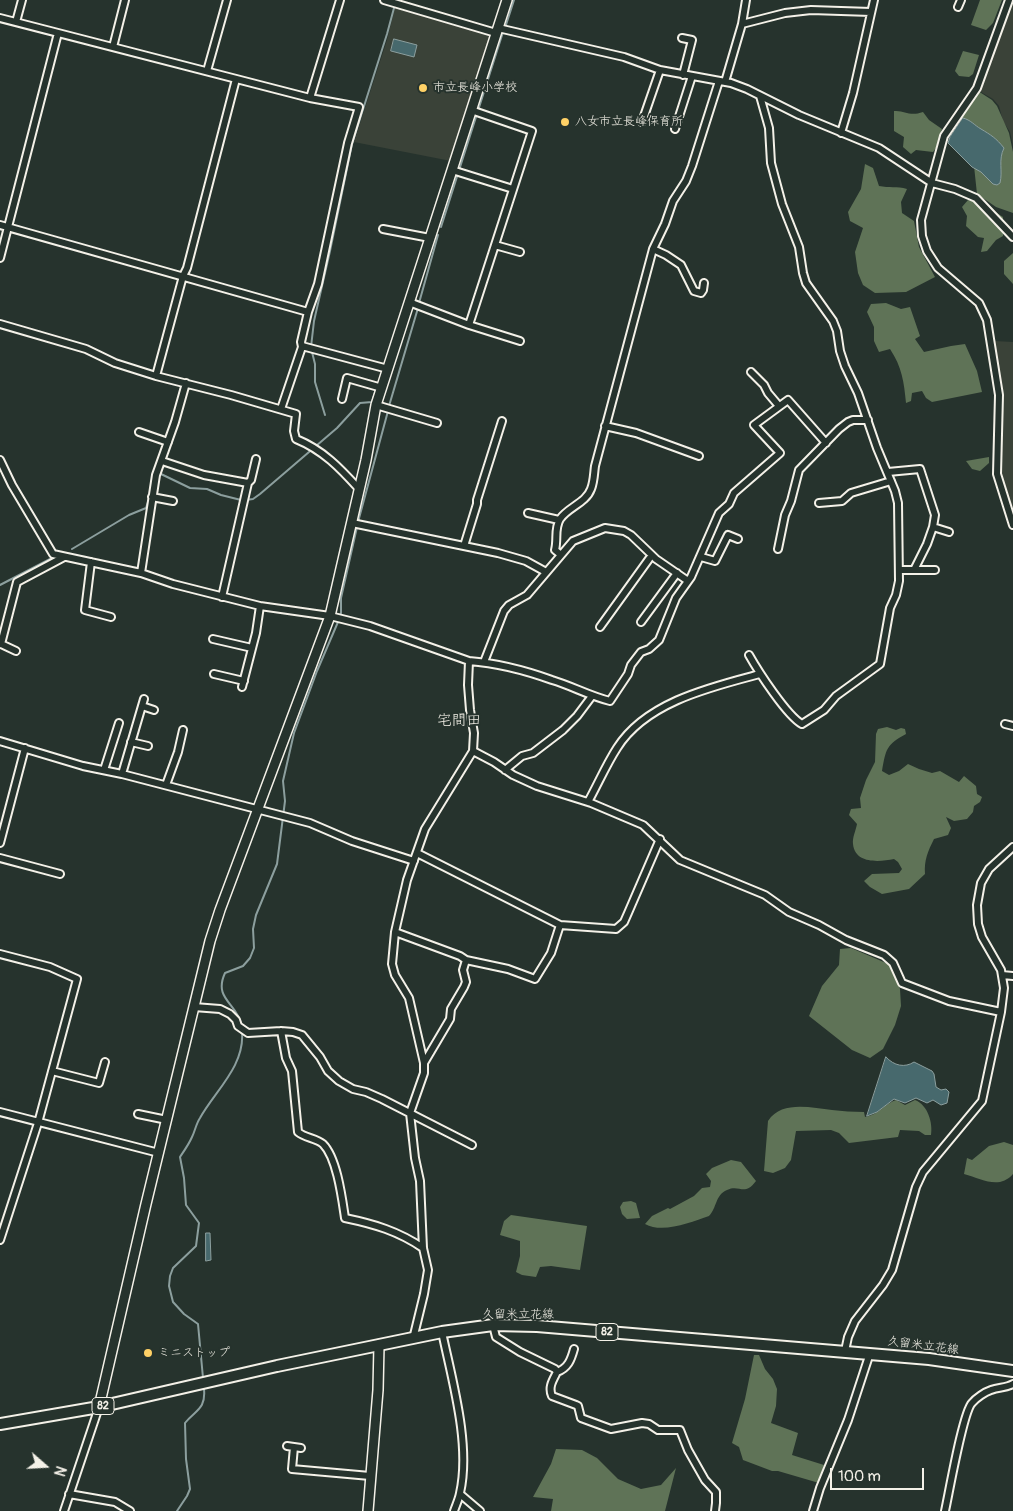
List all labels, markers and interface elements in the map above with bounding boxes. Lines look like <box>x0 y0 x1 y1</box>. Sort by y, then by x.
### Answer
place label: 市立長峰小学校 <box>433 81 517 95</box>
marker: 市立長峰小学校 <box>417 82 429 94</box>
place label: 八女市立長峰保育所 <box>575 115 683 129</box>
marker: 八女市立長峰保育所 <box>559 116 571 128</box>
district label: 宅間田 <box>437 712 481 730</box>
street label: 久留米立花線 <box>482 1308 554 1322</box>
road number: 82 <box>596 1324 618 1340</box>
street label: 久留米立花線 <box>886 1334 960 1358</box>
place label: ミニストップ <box>158 1346 230 1360</box>
marker: ミニストップ <box>142 1347 154 1359</box>
road number: 82 <box>92 1398 114 1414</box>
north arrow <box>20 1441 70 1491</box>
scale bar <box>833 1458 927 1490</box>
text: N <box>50 1464 69 1478</box>
text: 100 m <box>838 1467 881 1486</box>

